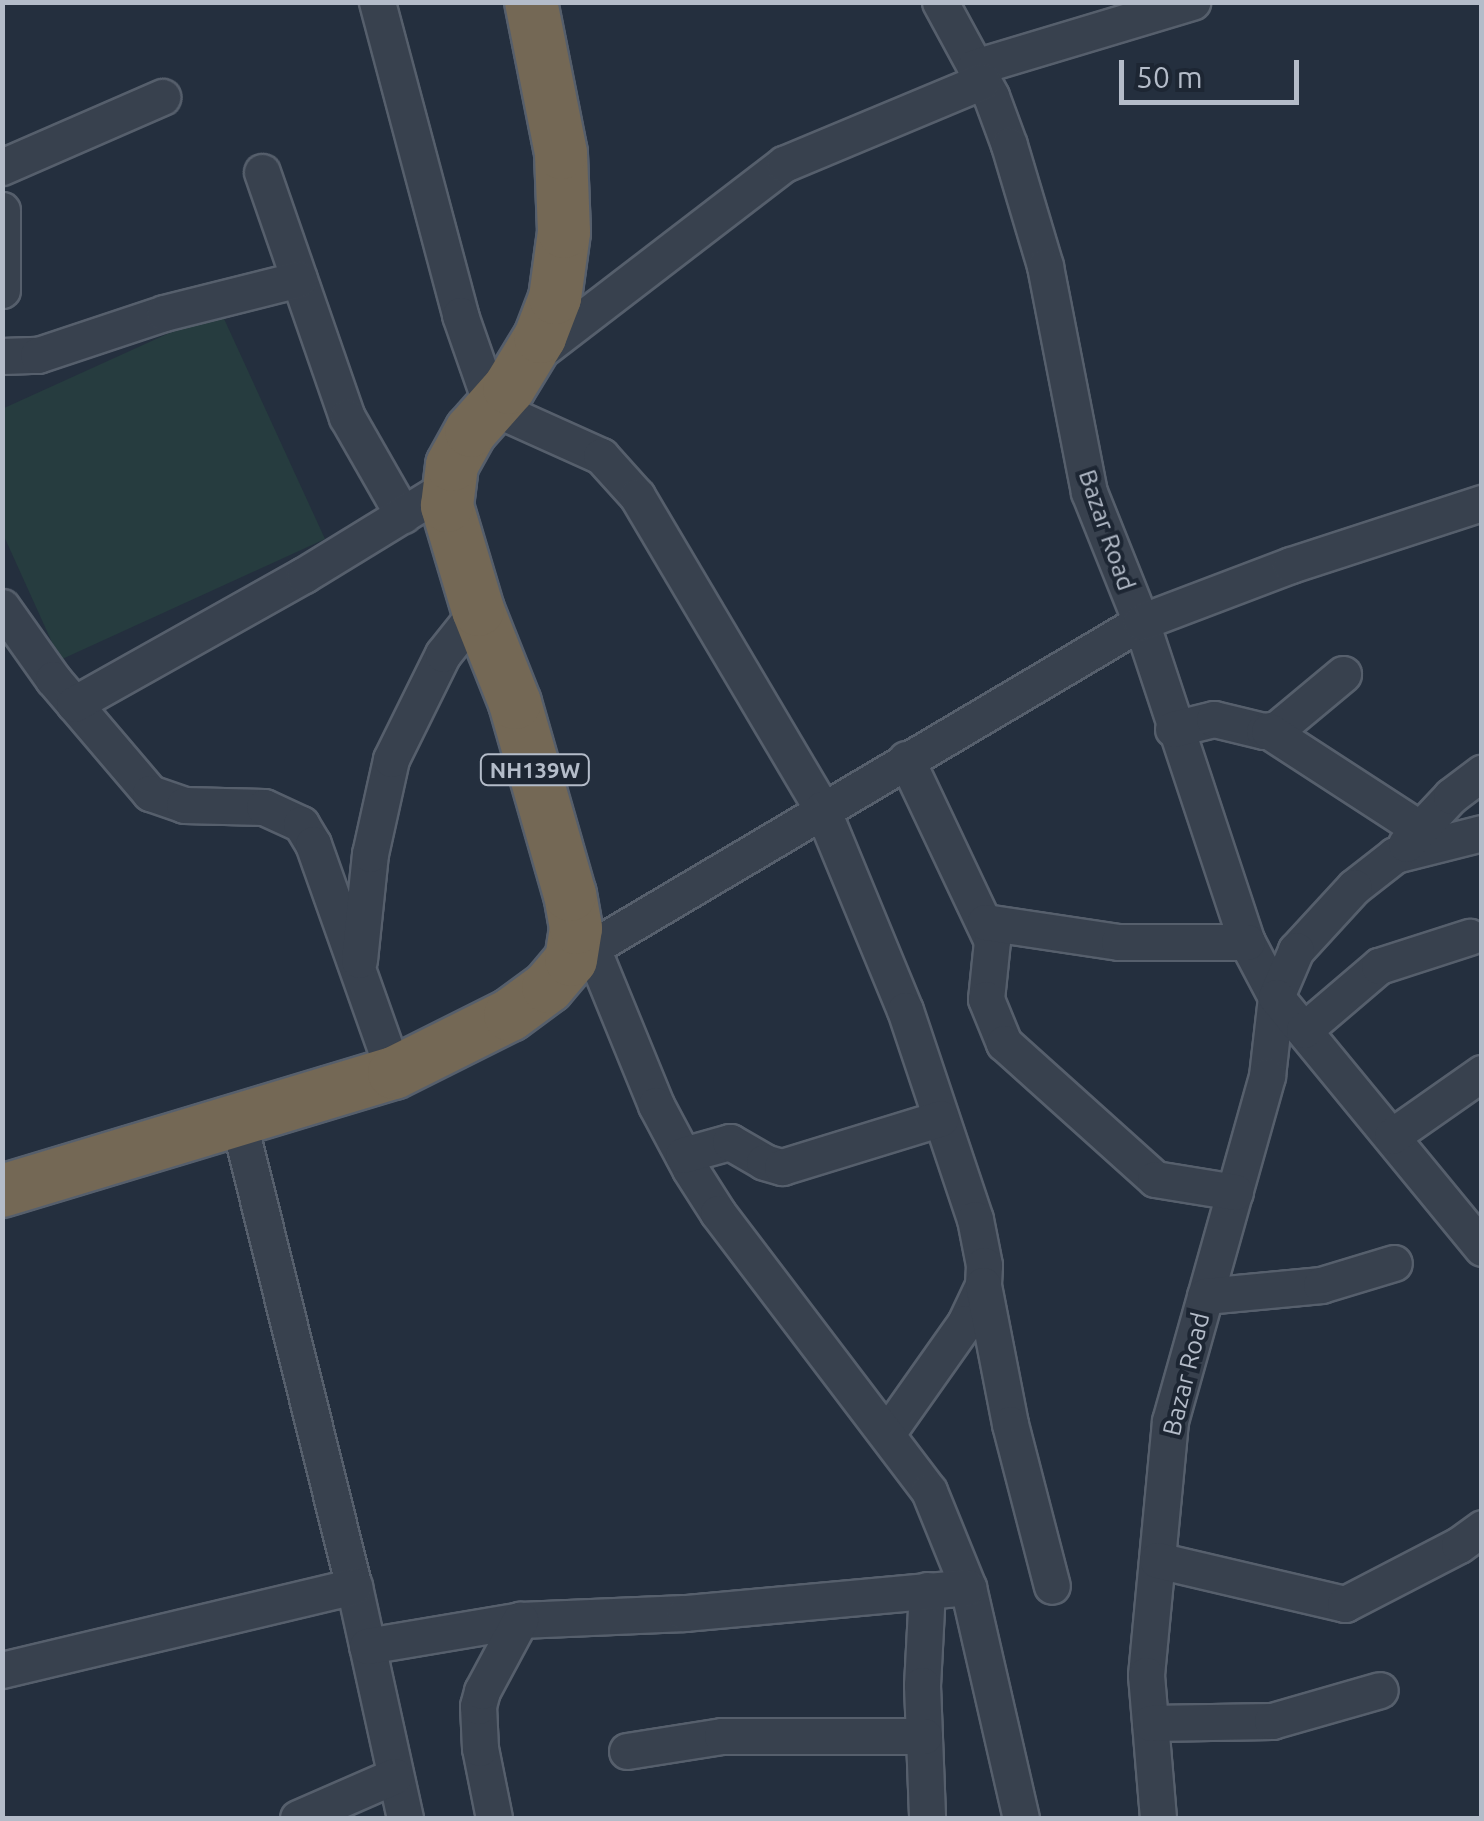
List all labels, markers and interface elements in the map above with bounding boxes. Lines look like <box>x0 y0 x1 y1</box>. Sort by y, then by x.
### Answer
scale bar <box>1124 40 1304 102</box>
text: 50 m <box>1136 60 1203 94</box>
street label: Bazar Road <box>1072 466 1142 594</box>
road number: NH139W <box>478 753 592 787</box>
street label: Bazar Road <box>1156 1309 1216 1439</box>

